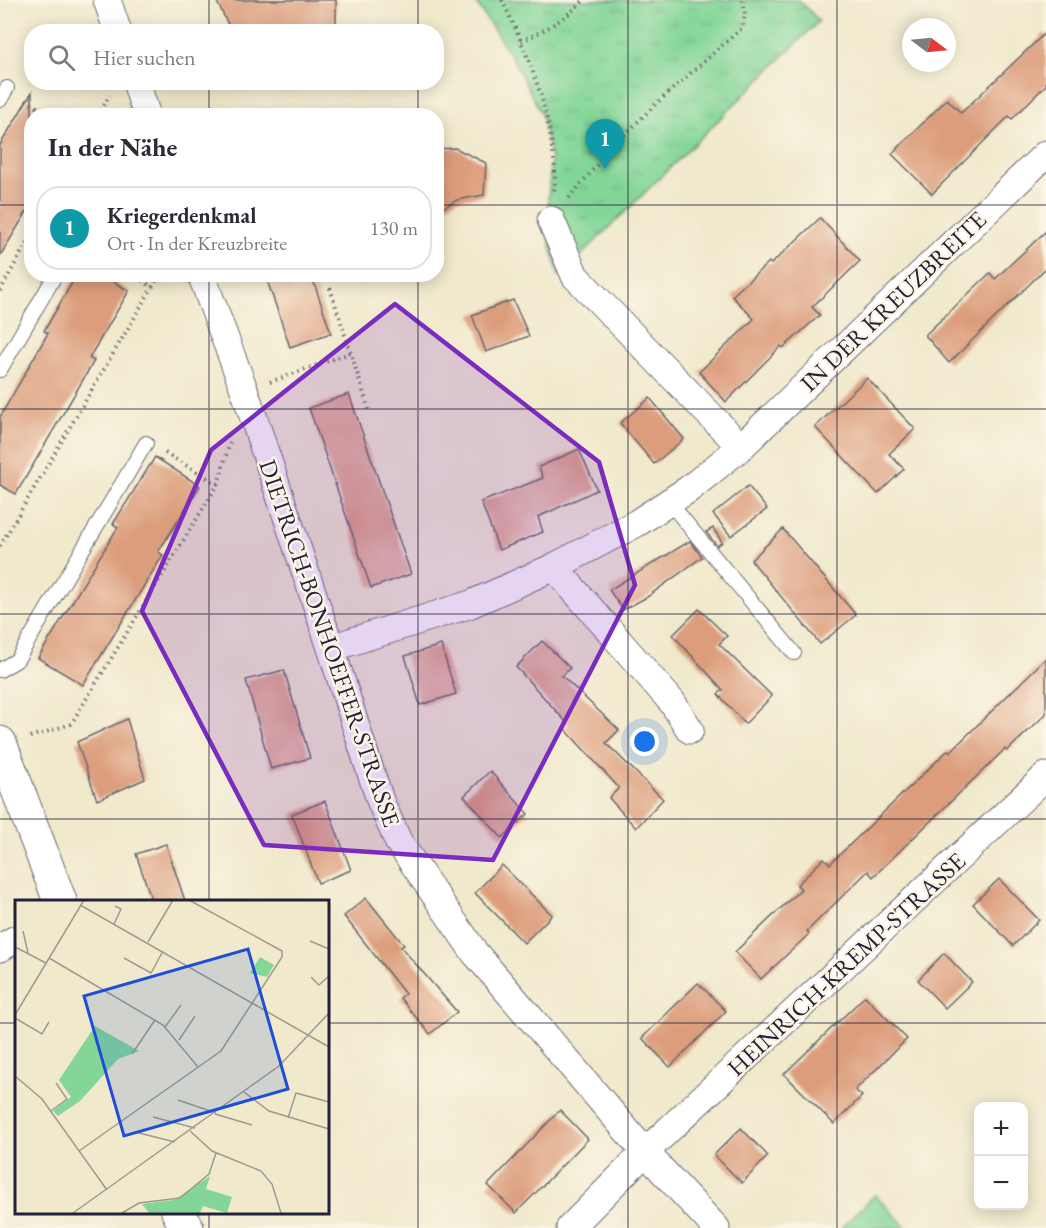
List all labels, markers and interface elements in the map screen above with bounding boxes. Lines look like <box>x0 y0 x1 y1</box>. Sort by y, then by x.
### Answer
north arrow <box>902 18 956 72</box>
search box <box>24 24 444 90</box>
icon: search <box>45 41 78 74</box>
text: Hier suchen <box>93 43 196 72</box>
pin: 1 <box>586 120 624 169</box>
text: In der Nähe <box>48 130 177 164</box>
text: Kriegerdenkmal <box>107 201 257 230</box>
street label: IN DER KREUZBREITE <box>793 204 993 398</box>
text: 1 <box>64 215 75 241</box>
text: 130 m <box>370 215 418 241</box>
text: Ort · In der Kreuzbreite <box>107 230 287 256</box>
street label: DIETRICH-BONHOEFFER-STRASSE <box>252 455 408 831</box>
your location <box>630 727 659 756</box>
street label: HEINRICH-KREMP-STRASSE <box>720 845 972 1083</box>
inset map <box>15 900 328 1213</box>
map controls <box>974 1102 1028 1210</box>
button: + <box>974 1102 1028 1156</box>
button: − <box>974 1156 1028 1210</box>

